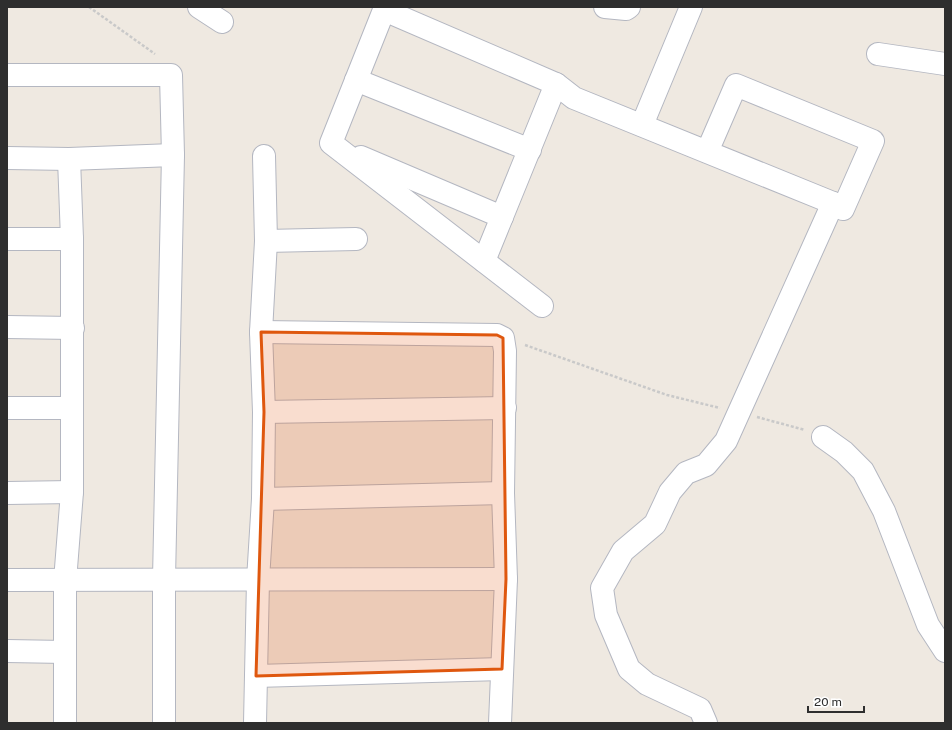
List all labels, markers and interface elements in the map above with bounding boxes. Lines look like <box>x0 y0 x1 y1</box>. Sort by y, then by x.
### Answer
scale bar <box>808 688 864 714</box>
text: 20 m <box>814 695 842 709</box>

